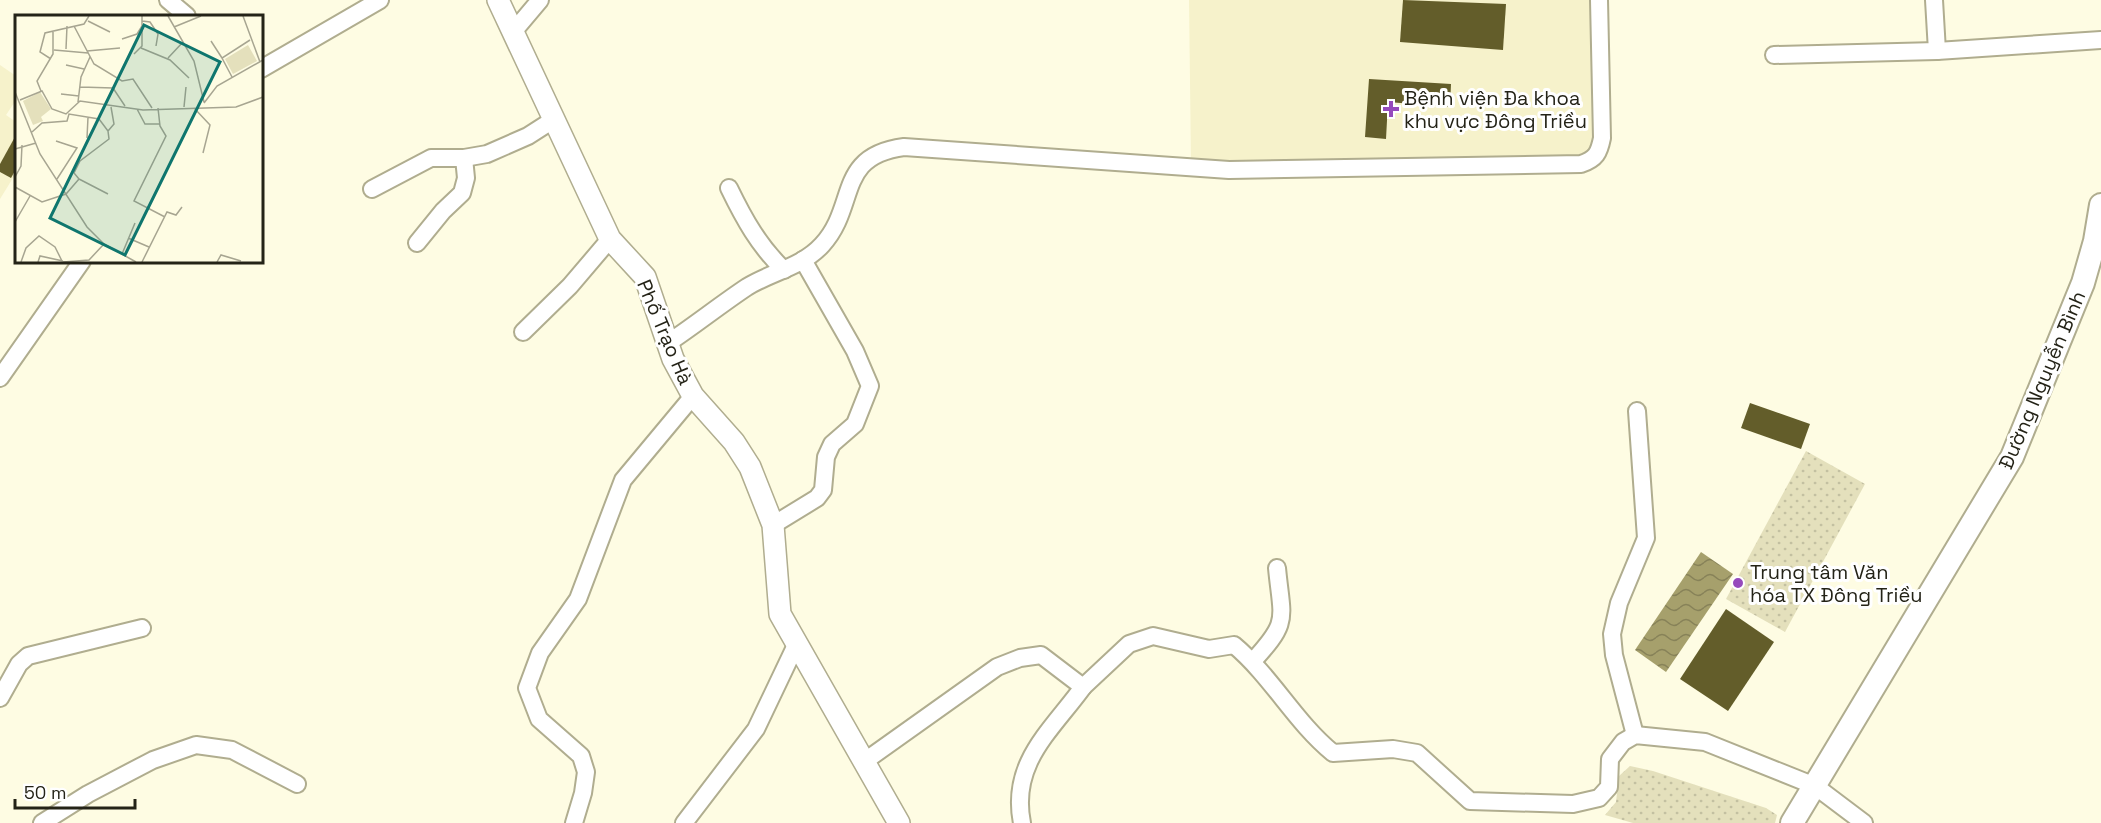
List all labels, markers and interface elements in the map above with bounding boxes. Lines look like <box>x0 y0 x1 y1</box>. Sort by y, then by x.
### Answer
inset map <box>15 15 262 262</box>
place label: Bệnh viện Đa khoa khu vực Đông Triều <box>1404 85 1587 134</box>
marker: Bệnh viện Đa khoa khu vực Đông Triều <box>1382 100 1400 118</box>
street label: Phố Trạo Hà <box>631 275 699 389</box>
street label: Đường Nguyễn Bình <box>1993 287 2091 473</box>
place label: Trung tâm Văn hóa TX Đông Triều <box>1750 559 1923 608</box>
marker: Trung tâm Văn hóa TX Đông Triều <box>1731 576 1745 590</box>
scale bar <box>15 772 135 810</box>
text: 50 m <box>24 781 66 804</box>

